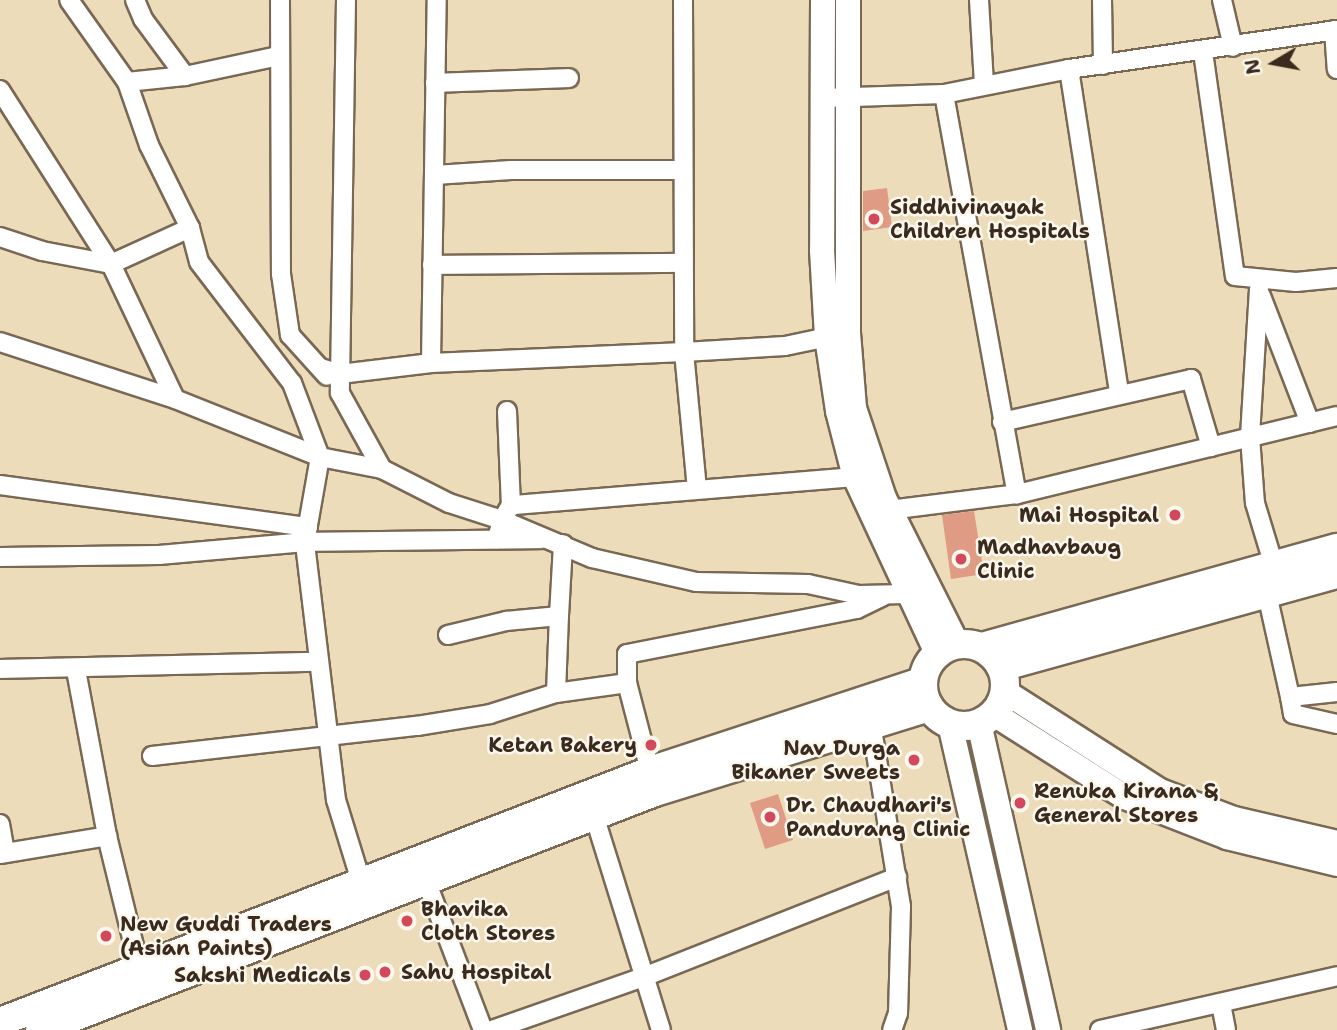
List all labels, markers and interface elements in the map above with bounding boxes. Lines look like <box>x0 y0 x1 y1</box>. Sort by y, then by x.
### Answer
north arrow <box>1239 28 1309 98</box>
text: N <box>1239 57 1266 76</box>
place label: Siddhivinayak Children Hospitals <box>890 194 1090 244</box>
marker: Siddhivinayak Children Hospitals <box>864 209 884 229</box>
place label: Mai Hospital <box>1019 502 1159 528</box>
marker: Mai Hospital <box>1165 505 1185 525</box>
place label: Madhavbaug Clinic <box>977 534 1121 584</box>
marker: Madhavbaug Clinic <box>951 549 971 569</box>
place label: Ketan Bakery <box>488 732 637 758</box>
place label: Nav Durga Bikaner Sweets <box>731 735 900 785</box>
marker: Ketan Bakery <box>643 737 659 753</box>
marker: Nav Durga Bikaner Sweets <box>906 752 922 768</box>
place label: Renuka Kirana & General Stores <box>1034 778 1218 828</box>
place label: Dr. Chaudhari's Pandurang Clinic <box>786 792 970 842</box>
marker: Renuka Kirana & General Stores <box>1012 795 1028 811</box>
marker: Dr. Chaudhari's Pandurang Clinic <box>760 807 780 827</box>
place label: Bhavika Cloth Stores <box>421 896 555 946</box>
place label: New Guddi Traders (Asian Paints) <box>120 911 332 961</box>
marker: Bhavika Cloth Stores <box>399 913 415 929</box>
marker: New Guddi Traders (Asian Paints) <box>98 928 114 944</box>
place label: Sahu Hospital <box>401 959 552 985</box>
place label: Sakshi Medicals <box>174 962 351 988</box>
marker: Sahu Hospital <box>375 962 395 982</box>
marker: Sakshi Medicals <box>357 967 373 983</box>

